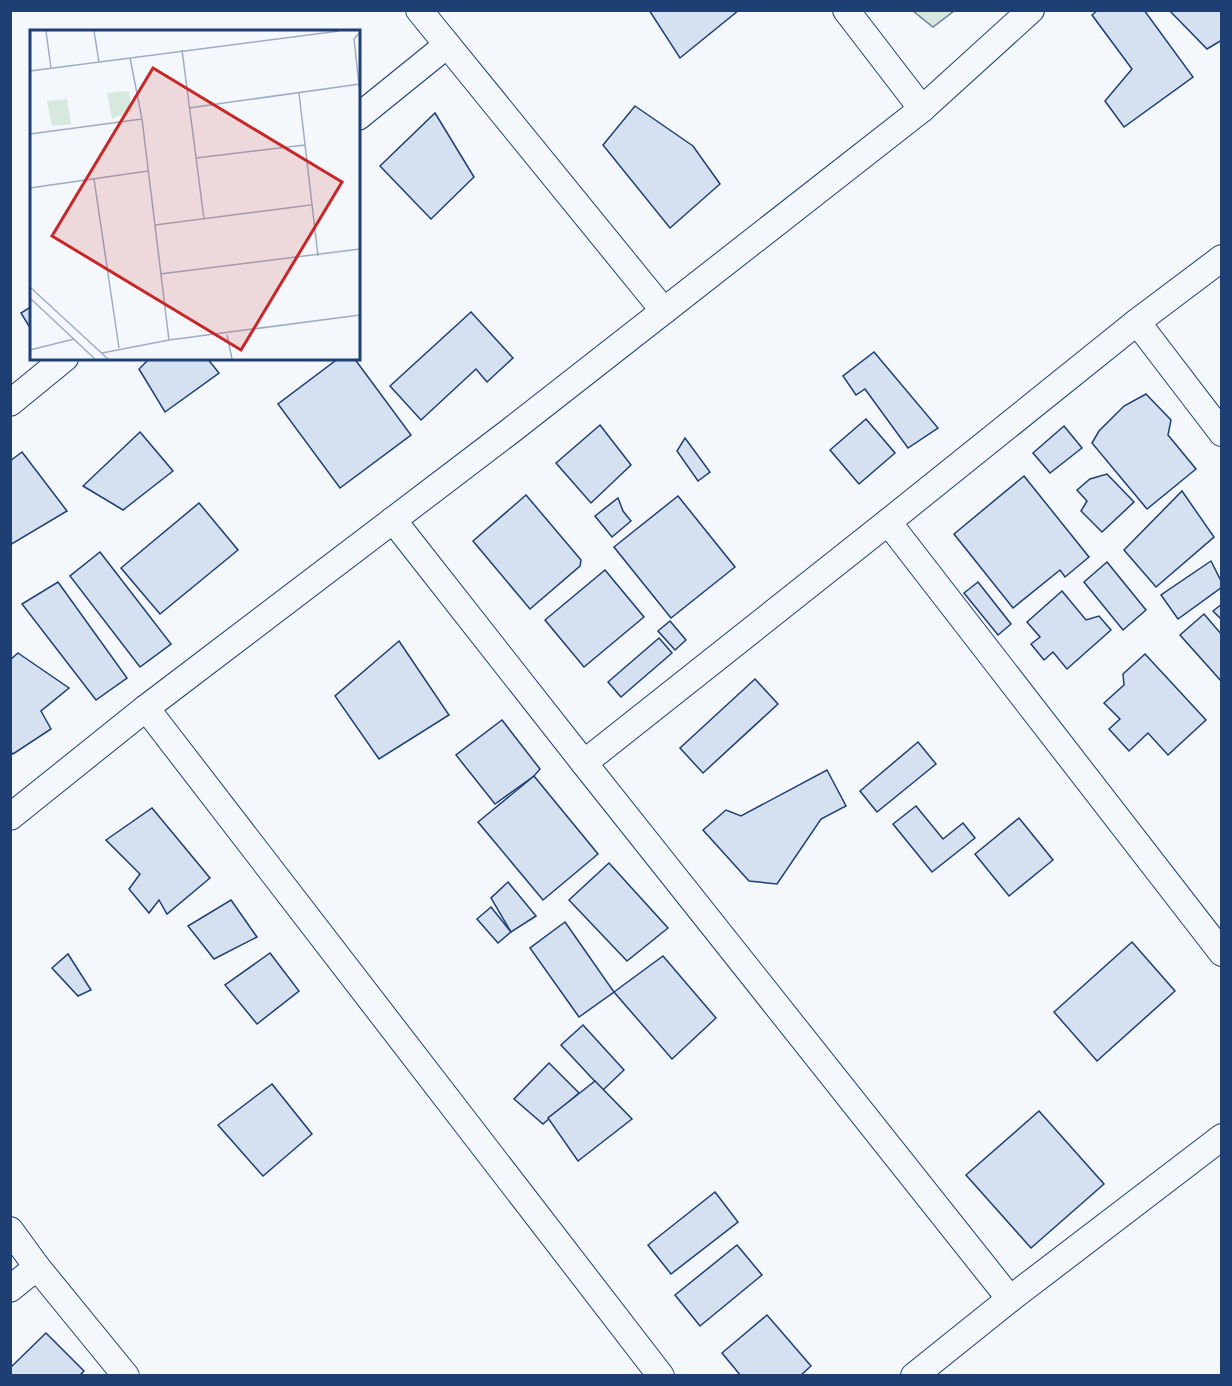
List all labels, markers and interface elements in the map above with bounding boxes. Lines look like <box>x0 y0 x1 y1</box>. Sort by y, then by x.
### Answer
inset map <box>30 30 360 360</box>

